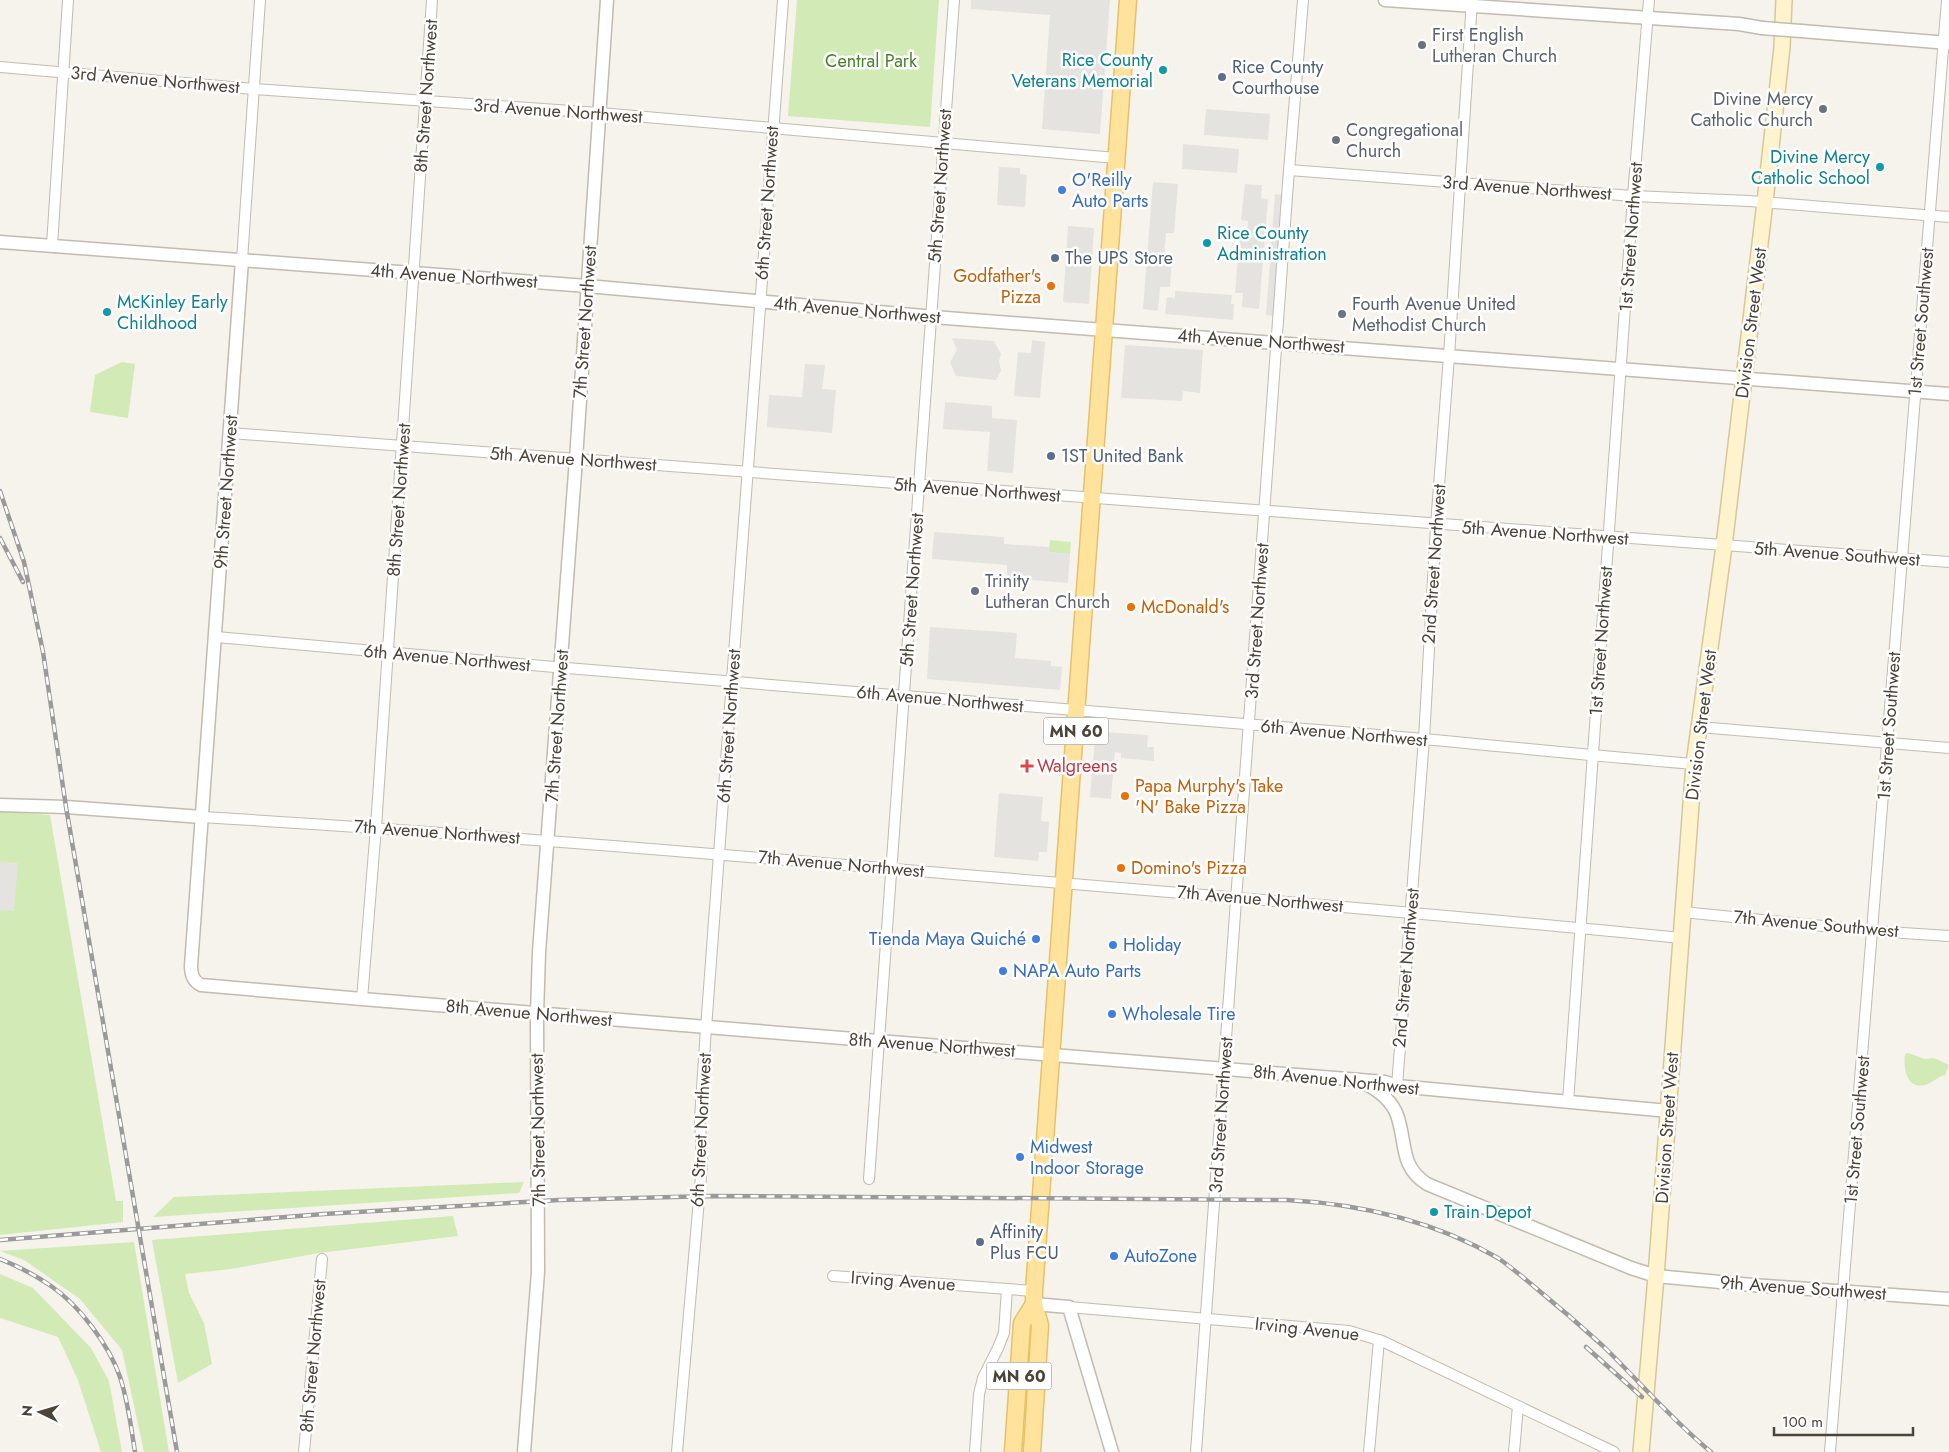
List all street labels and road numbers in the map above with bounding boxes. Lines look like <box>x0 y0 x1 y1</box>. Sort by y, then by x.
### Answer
street label: 8th Street Northwest <box>408 18 444 174</box>
street label: 3rd Avenue Northwest <box>69 60 241 100</box>
street label: 3rd Avenue Northwest <box>473 92 644 130</box>
street label: 5th Street Northwest <box>922 108 958 264</box>
street label: 6th Street Northwest <box>749 124 785 281</box>
street label: 1st Street Northwest <box>1613 161 1649 313</box>
street label: 3rd Avenue Northwest <box>1442 169 1613 207</box>
street label: 7th Street Northwest <box>567 244 603 399</box>
street label: Division Street West <box>1729 245 1773 400</box>
street label: 1st Street Southwest <box>1902 246 1941 397</box>
street label: 4th Avenue Northwest <box>370 257 539 295</box>
street label: 4th Avenue Northwest <box>772 290 942 330</box>
street label: 4th Avenue Northwest <box>1177 322 1346 360</box>
street label: 9th Street Northwest <box>208 413 244 570</box>
street label: 8th Street Northwest <box>381 422 417 578</box>
street label: 5th Avenue Northwest <box>489 440 658 478</box>
street label: 5th Avenue Northwest <box>893 471 1062 509</box>
street label: 2nd Street Northwest <box>1415 483 1453 645</box>
street label: 5th Street Northwest <box>894 512 930 668</box>
street label: 5th Avenue Northwest <box>1461 514 1630 552</box>
street label: 5th Avenue Southwest <box>1753 535 1922 573</box>
street label: 3rd Street Northwest <box>1239 541 1275 700</box>
street label: 1st Street Northwest <box>1583 565 1619 717</box>
street label: 6th Avenue Northwest <box>362 638 532 678</box>
street label: 6th Street Northwest <box>711 647 747 804</box>
street label: Division Street West <box>1679 647 1723 802</box>
street label: 7th Street Northwest <box>539 648 575 803</box>
street label: 1st Street Southwest <box>1871 650 1907 801</box>
street label: 6th Avenue Northwest <box>855 679 1025 719</box>
street label: 6th Avenue Northwest <box>1259 713 1429 753</box>
road number: MN 60 <box>1044 718 1108 744</box>
street label: 7th Avenue Northwest <box>353 813 522 851</box>
street label: 7th Avenue Northwest <box>757 844 926 884</box>
street label: 7th Avenue Northwest <box>1176 879 1345 919</box>
street label: 2nd Street Northwest <box>1386 886 1426 1049</box>
street label: 7th Avenue Southwest <box>1732 904 1900 944</box>
street label: 8th Avenue Northwest <box>445 993 614 1033</box>
street label: 8th Avenue Northwest <box>848 1026 1017 1064</box>
street label: 3rd Street Northwest <box>1203 1035 1239 1194</box>
street label: Division Street West <box>1649 1051 1685 1205</box>
street label: 7th Street Northwest <box>524 1052 552 1207</box>
street label: 6th Street Northwest <box>684 1052 718 1208</box>
street label: 1st Street Southwest <box>1838 1054 1877 1205</box>
street label: 8th Avenue Northwest <box>1252 1058 1421 1102</box>
street label: Irving Avenue <box>850 1264 956 1298</box>
street label: 9th Avenue Southwest <box>1719 1269 1888 1307</box>
street label: 8th Street Northwest <box>293 1278 333 1434</box>
street label: Irving Avenue <box>1253 1311 1361 1347</box>
road number: MN 60 <box>986 1362 1052 1390</box>

